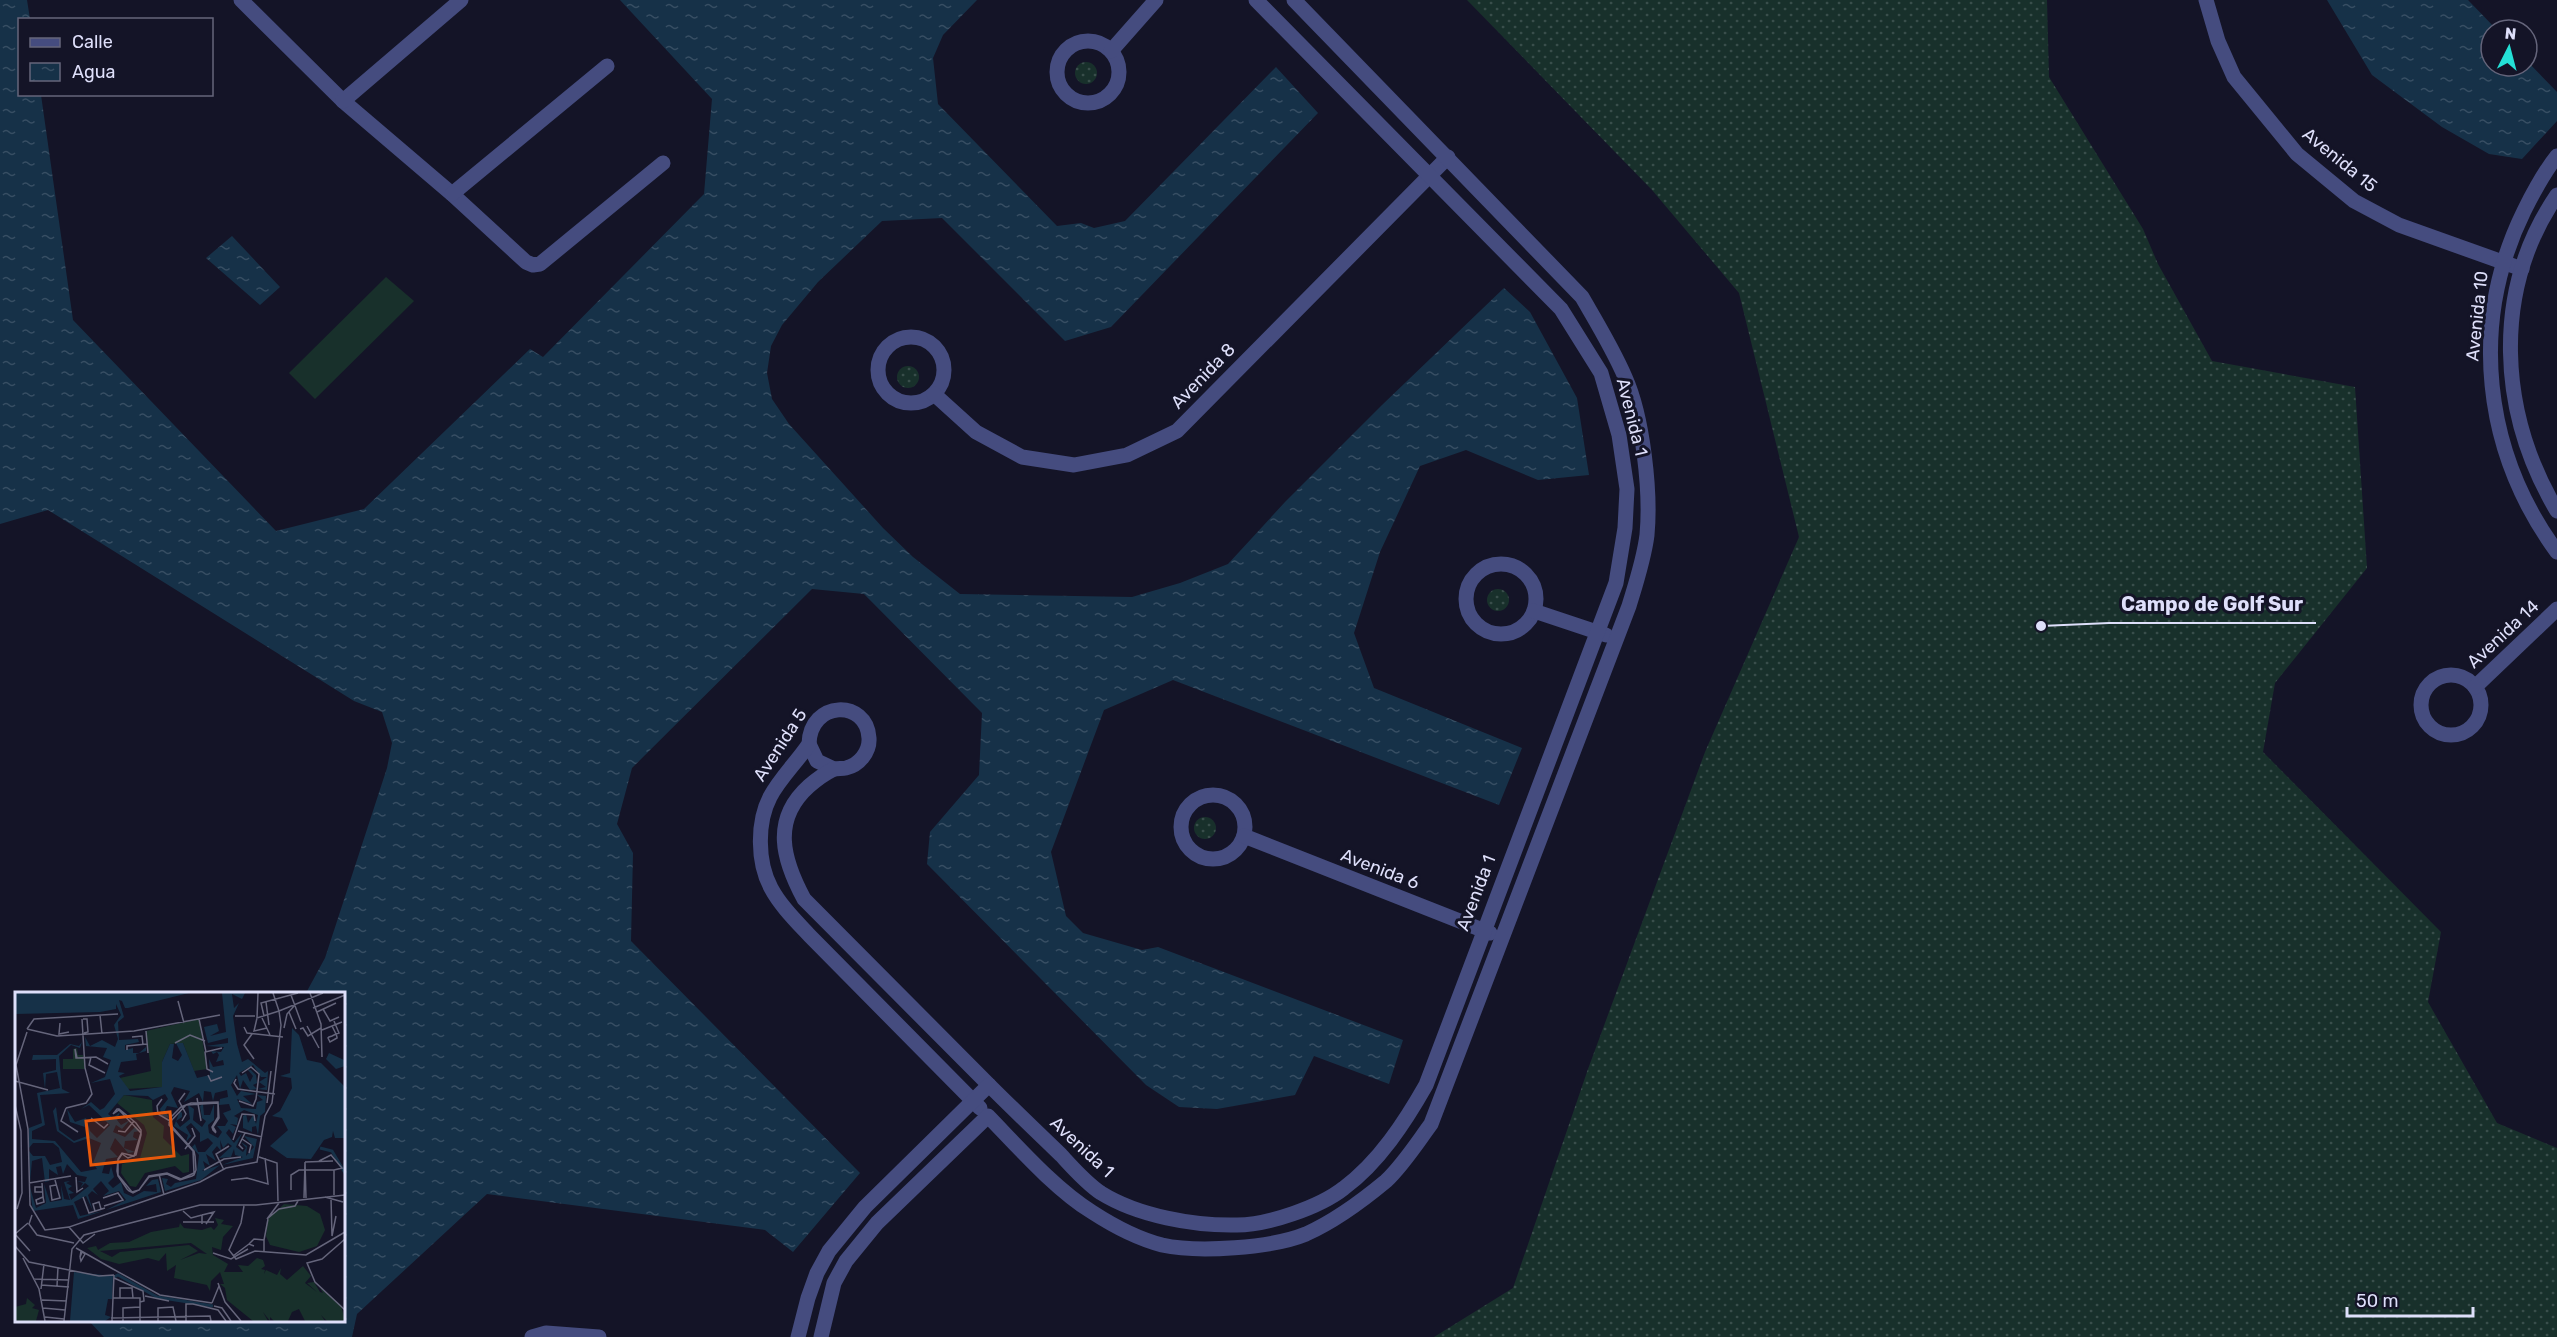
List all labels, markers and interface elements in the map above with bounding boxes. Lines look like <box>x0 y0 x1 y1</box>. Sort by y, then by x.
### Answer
legend <box>18 18 213 96</box>
north arrow <box>2479 18 2539 78</box>
text: N <box>2504 24 2517 44</box>
text: Calle <box>72 31 113 53</box>
text: Agua <box>72 61 115 83</box>
street label: Avenida 15 <box>2298 123 2382 197</box>
street label: Avenida 10 <box>2461 270 2493 362</box>
street label: Avenida 8 <box>1166 339 1240 413</box>
street label: Avenida 1 <box>1612 376 1652 458</box>
callout: Campo de Golf Sur <box>2109 585 2316 623</box>
text: Campo de Golf Sur <box>2121 592 2303 616</box>
street label: Avenida 14 <box>2462 595 2544 673</box>
street label: Avenida 5 <box>748 705 812 785</box>
street label: Avenida 6 <box>1338 844 1423 894</box>
street label: Avenida 1 <box>1452 852 1500 934</box>
inset map <box>15 992 345 1322</box>
street label: Avenida 1 <box>1046 1112 1118 1182</box>
scale bar <box>2347 1280 2473 1318</box>
text: 50 m <box>2356 1290 2399 1312</box>

